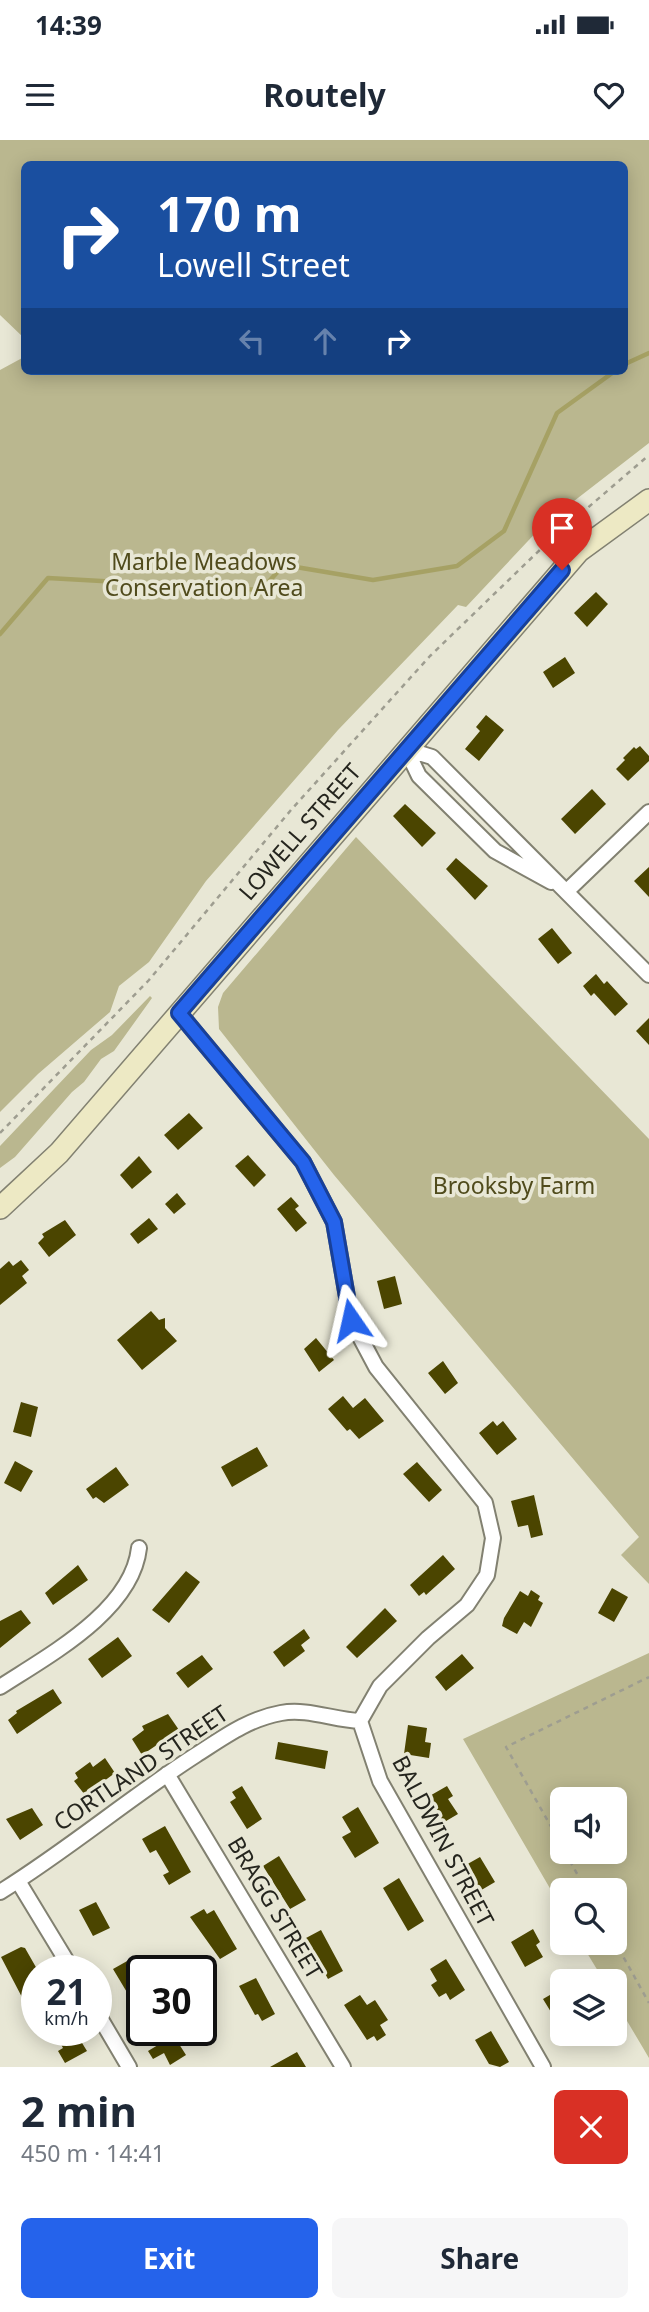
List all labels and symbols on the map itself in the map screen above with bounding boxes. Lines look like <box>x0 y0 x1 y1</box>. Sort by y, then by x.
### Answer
pin <box>532 498 592 570</box>
park label: Marble Meadows Conservation Area <box>105 545 303 603</box>
street label: LOWELL STREET <box>231 756 368 907</box>
park label: Brooksby Farm <box>433 1169 595 1201</box>
position arrow <box>314 1283 388 1357</box>
street label: CORTLAND STREET <box>47 1697 234 1838</box>
street label: BALDWIN STREET <box>385 1750 502 1932</box>
street label: BRAGG STREET <box>221 1830 331 1985</box>
speed limit sign: 30 <box>126 1955 217 2046</box>

